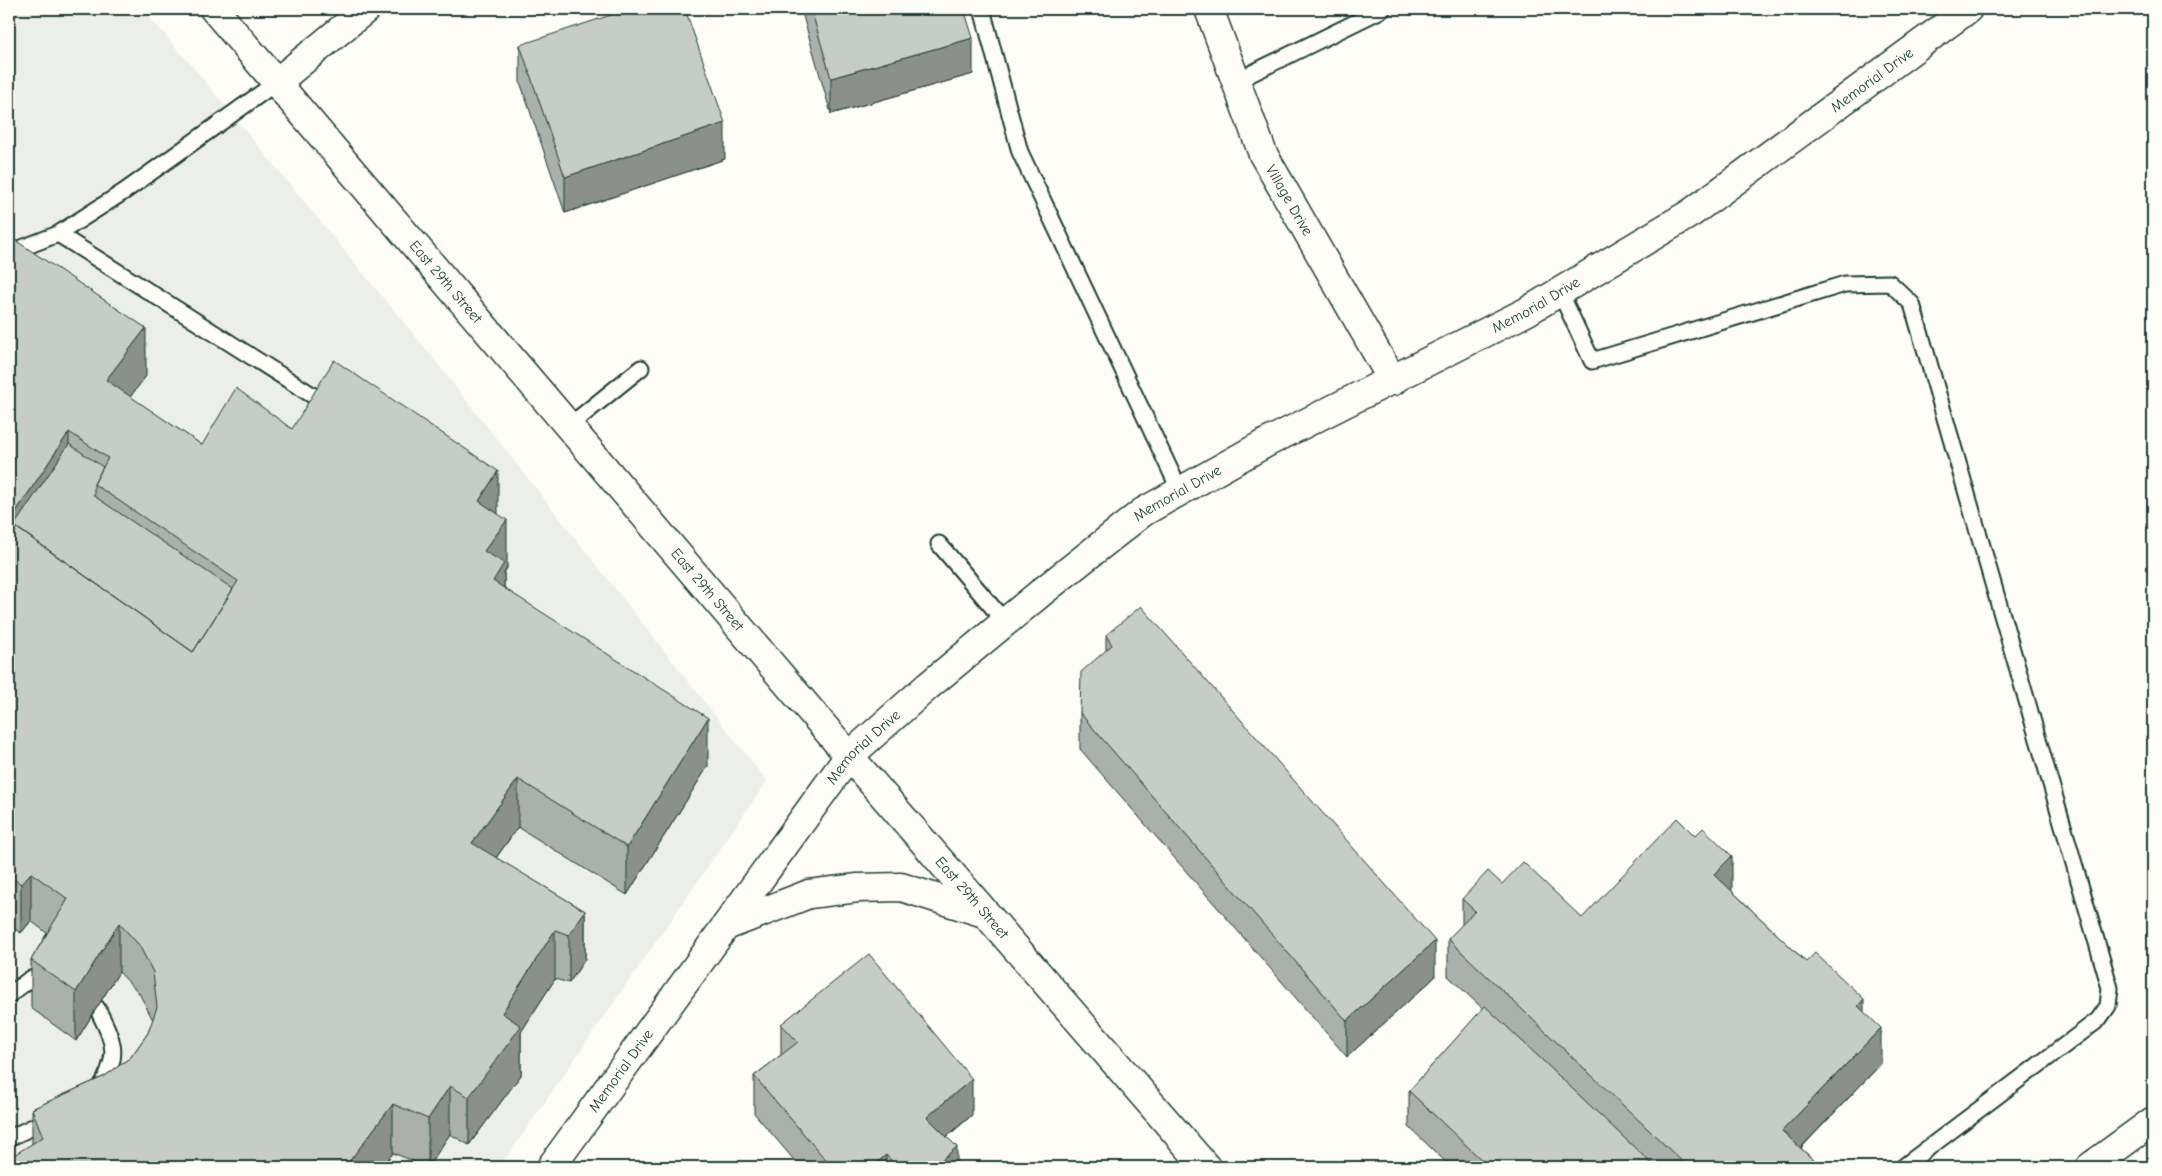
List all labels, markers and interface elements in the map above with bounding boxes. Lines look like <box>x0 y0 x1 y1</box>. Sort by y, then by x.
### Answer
street label: Memorial Drive <box>1827 43 1917 116</box>
street label: Village Drive <box>1262 162 1317 239</box>
street label: East 29th Street <box>406 237 487 327</box>
street label: Memorial Drive <box>1489 273 1583 337</box>
street label: Memorial Drive <box>1130 461 1225 525</box>
street label: East 29th Street <box>667 544 748 635</box>
street label: Memorial Drive <box>822 706 904 788</box>
street label: East 29th Street <box>931 853 1013 943</box>
street label: Memorial Drive <box>585 1025 657 1116</box>

